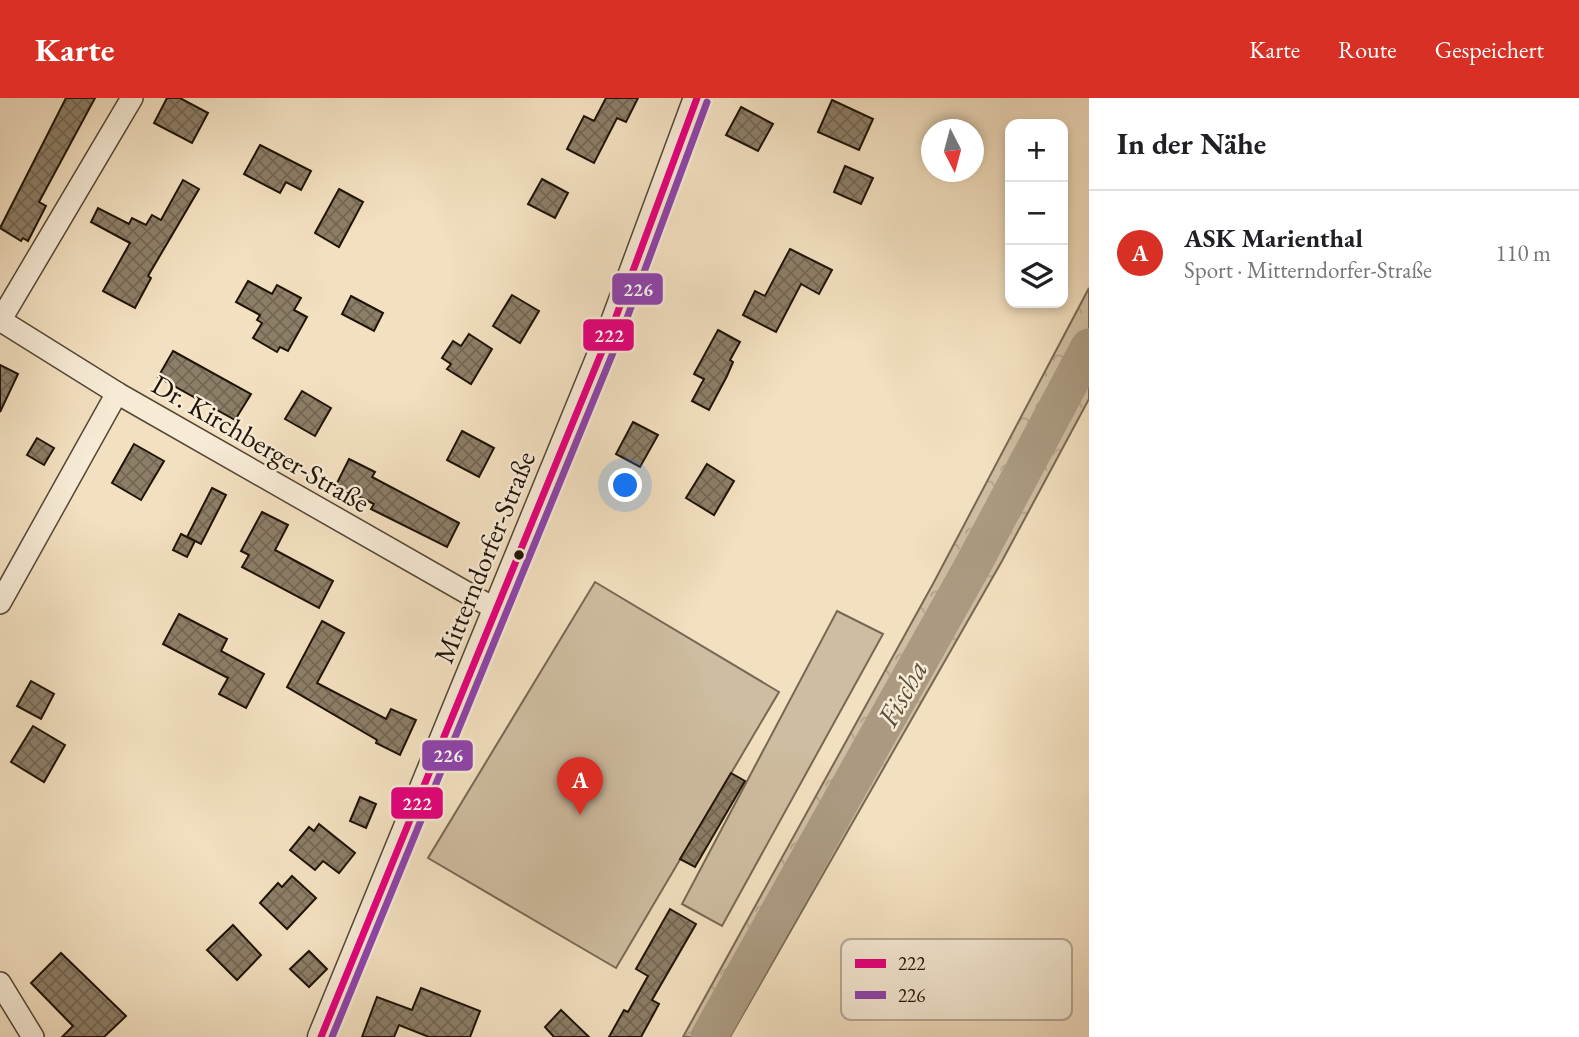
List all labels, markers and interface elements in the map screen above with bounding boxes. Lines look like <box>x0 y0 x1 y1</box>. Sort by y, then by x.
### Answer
text: Karte <box>35 28 114 71</box>
text: Karte <box>1249 34 1300 65</box>
text: Route <box>1338 34 1397 65</box>
text: Gespeichert <box>1435 34 1544 65</box>
north arrow <box>921 119 984 182</box>
map controls <box>1005 119 1068 308</box>
button: + <box>1005 119 1068 182</box>
text: In der Nähe <box>1117 124 1266 163</box>
button: − <box>1005 182 1068 245</box>
text: ASK Marienthal <box>1184 221 1363 255</box>
text: A <box>1132 238 1148 268</box>
text: 110 m <box>1495 238 1551 268</box>
button: layers <box>1005 245 1068 308</box>
text: Sport · Mitterndorfer-Straße <box>1184 255 1432 285</box>
line badge: 226 <box>611 272 664 306</box>
text: 226 <box>623 277 653 302</box>
line badge: 222 <box>582 318 635 352</box>
text: 222 <box>594 323 624 348</box>
street label: Dr. Kirchberger-Straße <box>146 366 376 520</box>
street label: Mitterndorfer-Straße <box>425 446 543 668</box>
your location <box>608 468 642 502</box>
unlabelled marker <box>512 548 526 562</box>
water label: Fischa <box>867 653 936 734</box>
line badge: 226 <box>421 739 474 772</box>
text: 226 <box>433 743 463 768</box>
pin: A <box>557 757 603 815</box>
line badge: 222 <box>390 786 444 820</box>
text: 222 <box>402 791 432 816</box>
legend <box>841 939 1072 1020</box>
text: 222 <box>898 951 925 976</box>
text: 226 <box>898 983 925 1008</box>

